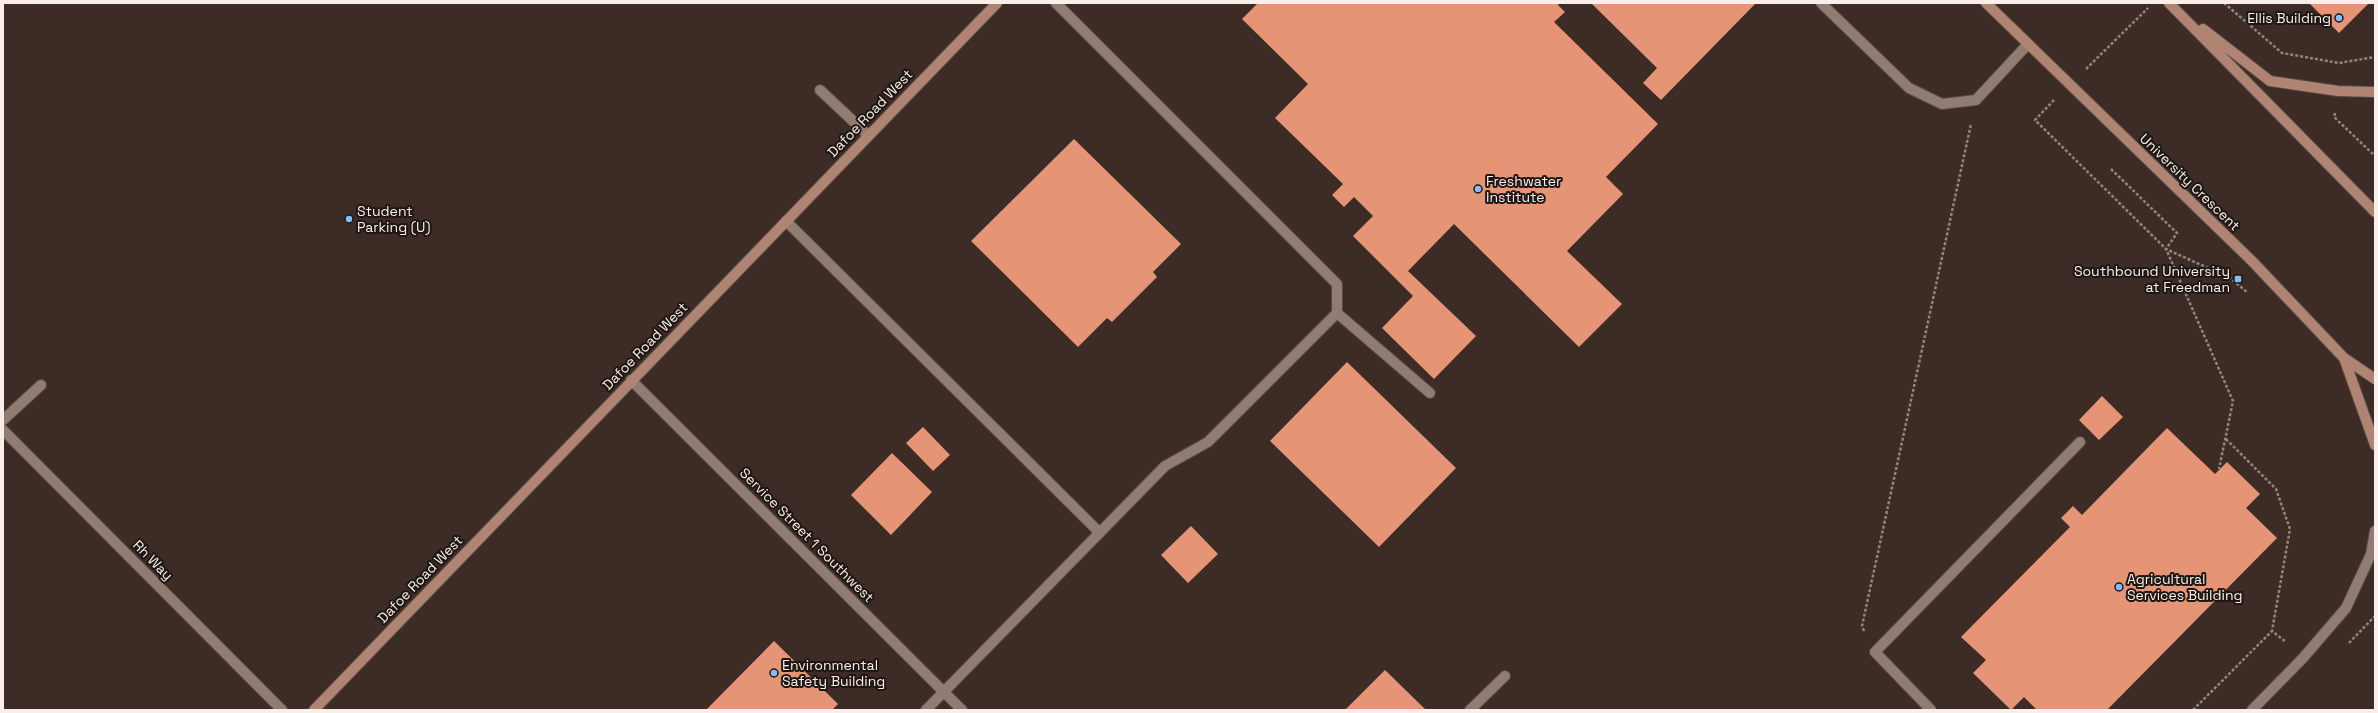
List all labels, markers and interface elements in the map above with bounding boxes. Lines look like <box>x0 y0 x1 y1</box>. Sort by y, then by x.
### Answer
place label: Ellis Building <box>2247 9 2331 27</box>
marker: Ellis Building <box>2334 13 2344 23</box>
street label: Dafoe Road West <box>824 65 916 161</box>
street label: University Crescent <box>2136 129 2244 235</box>
place label: Freshwater Institute <box>1486 172 1561 206</box>
marker: Freshwater Institute <box>1473 184 1483 194</box>
place label: Student Parking (U) <box>357 202 431 236</box>
marker: Student Parking (U) <box>344 214 354 224</box>
place label: Southbound University at Freedman <box>2074 262 2230 296</box>
marker: Southbound University at Freedman <box>2233 274 2243 284</box>
street label: Dafoe Road West <box>599 298 691 394</box>
street label: Service Street 1 Southwest <box>736 464 878 606</box>
street label: Dafoe Road West <box>374 531 466 627</box>
street label: Rh Way <box>129 536 177 584</box>
place label: Agricultural Services Building <box>2127 570 2242 604</box>
marker: Agricultural Services Building <box>2114 582 2124 592</box>
place label: Environmental Safety Building <box>782 656 885 690</box>
marker: Environmental Safety Building <box>769 668 779 678</box>

